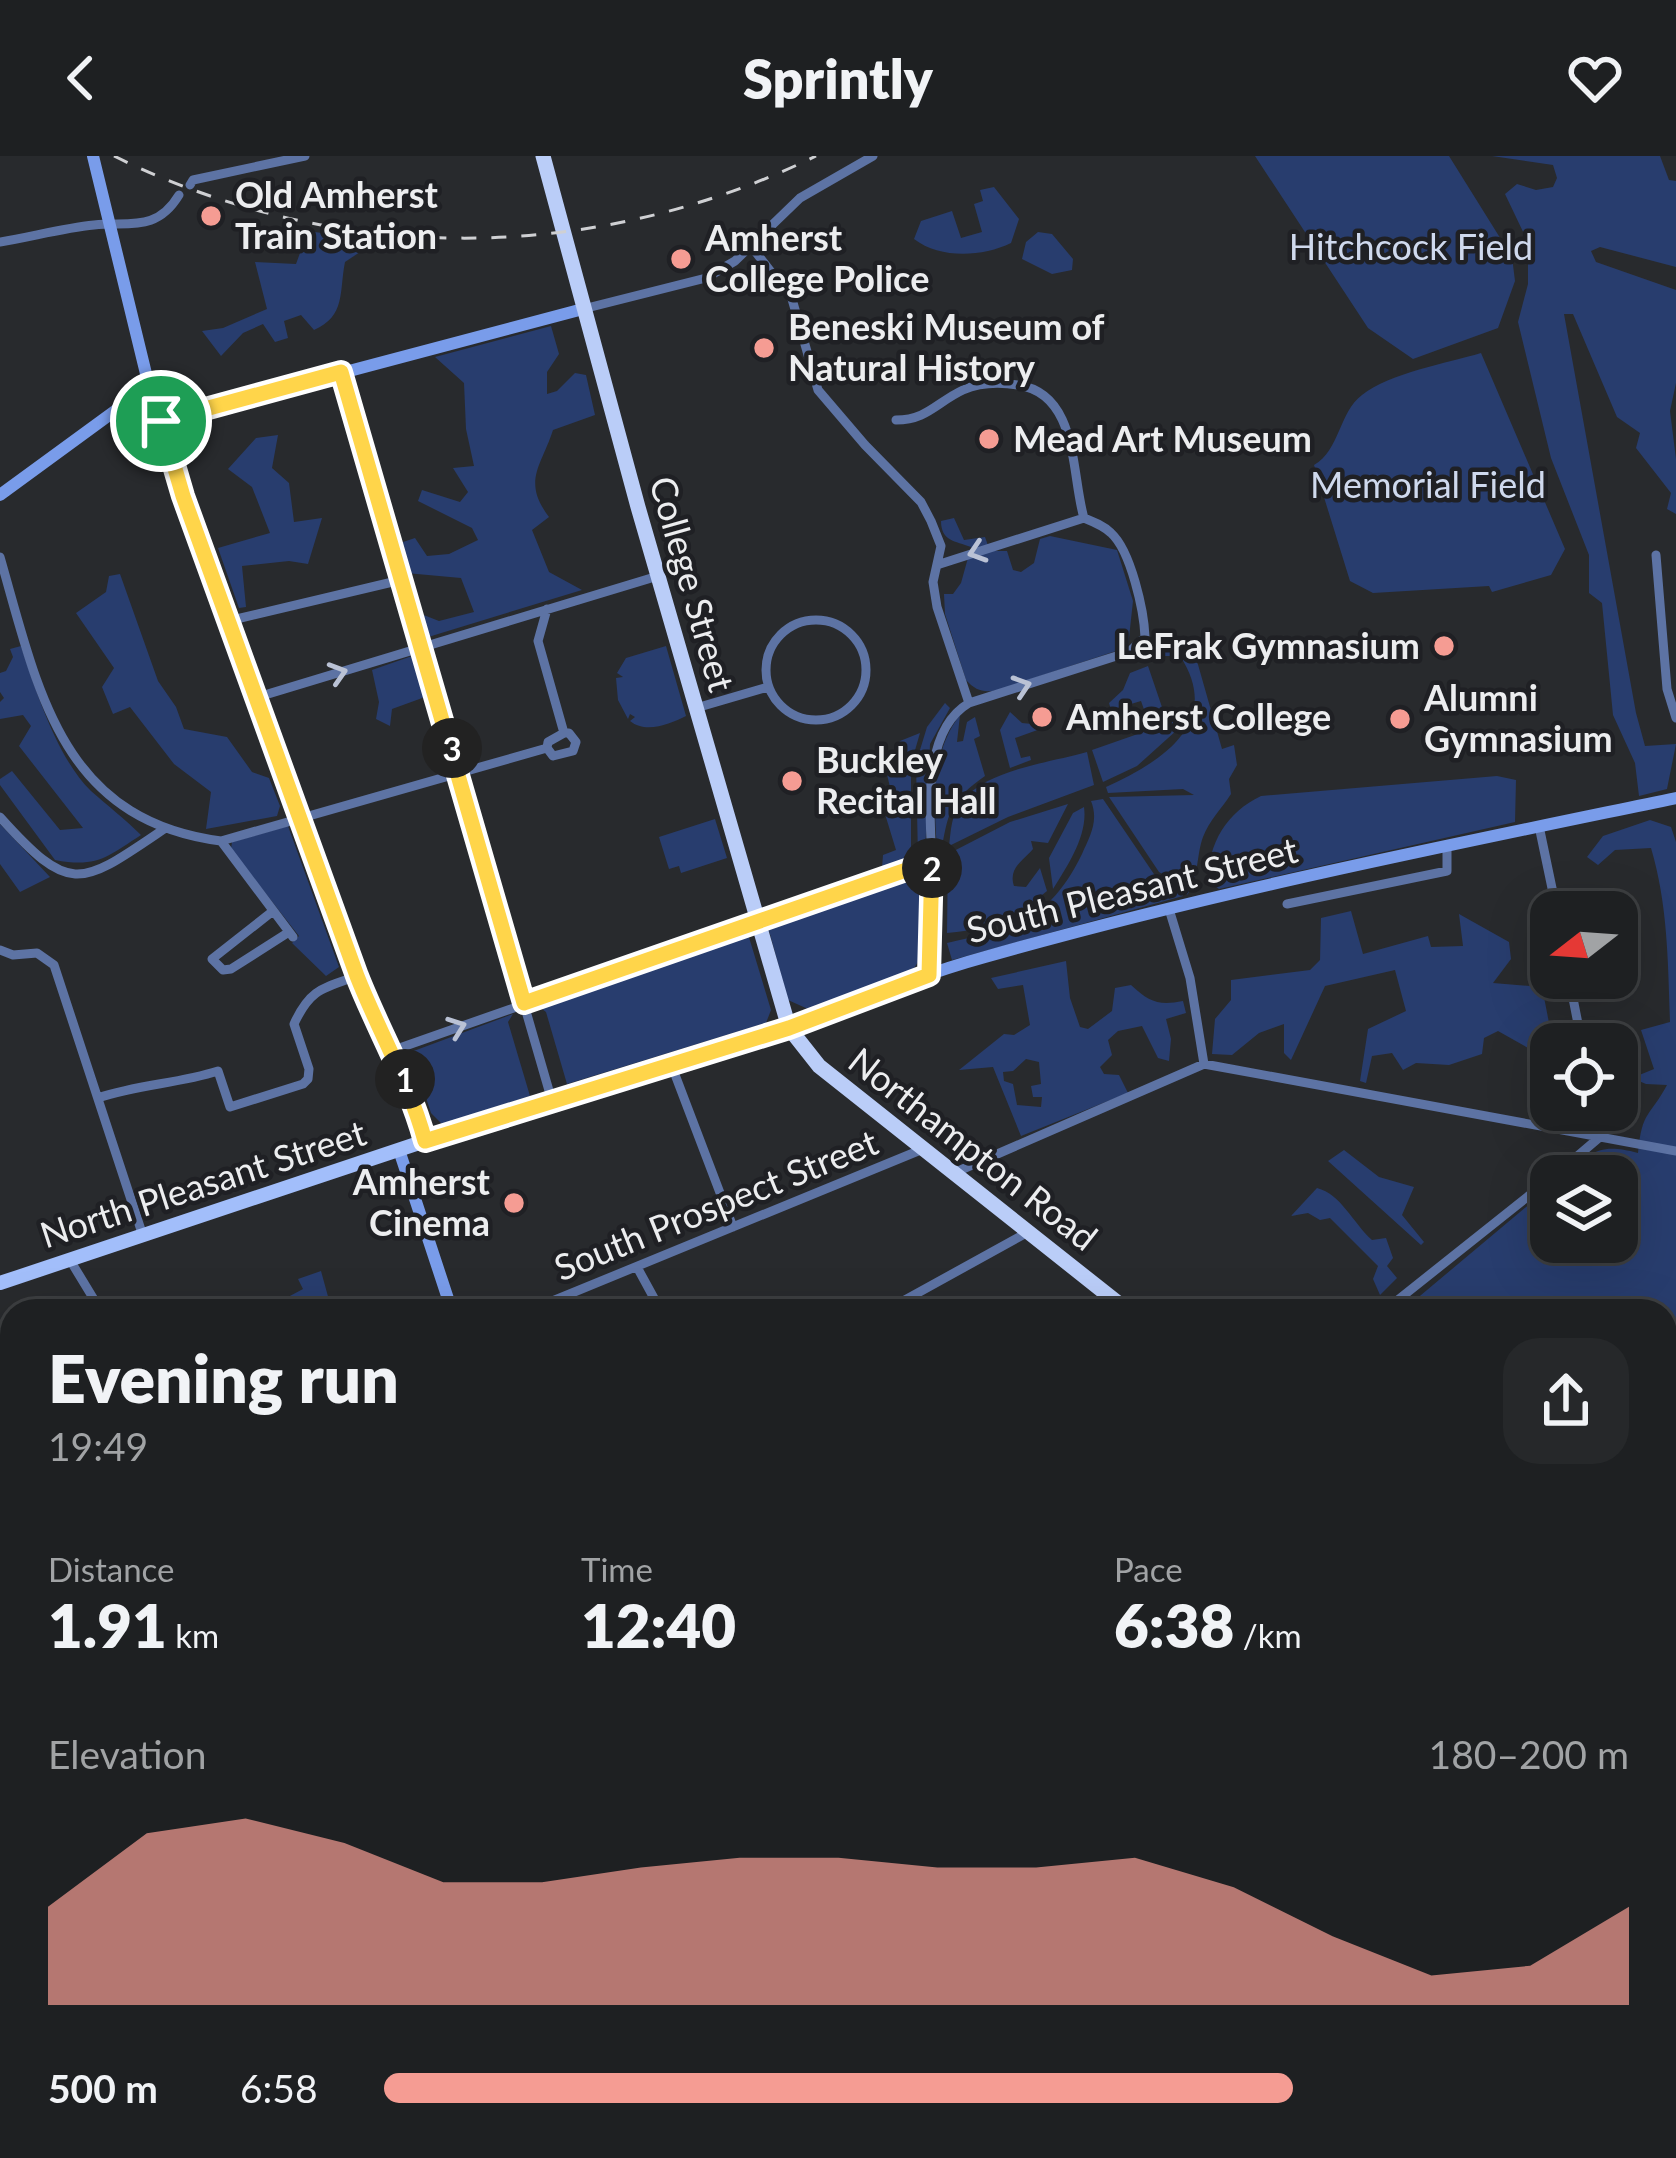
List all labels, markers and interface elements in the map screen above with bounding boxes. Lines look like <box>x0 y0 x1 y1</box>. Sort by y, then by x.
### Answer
icon: back <box>48 45 114 111</box>
icon: heart <box>1562 45 1628 111</box>
text: Sprintly <box>743 46 933 111</box>
place label: Old Amherst Train Station <box>235 172 439 257</box>
marker: Old Amherst Train Station <box>198 203 224 229</box>
place label: Amherst College Police <box>704 215 929 300</box>
park label: Hitchcock Field <box>1289 224 1533 268</box>
marker: Amherst College Police <box>668 246 694 272</box>
place label: Beneski Museum of Natural History <box>788 304 1105 389</box>
marker: Beneski Museum of Natural History <box>751 335 777 361</box>
pin <box>110 370 212 472</box>
icon: arrive <box>128 388 194 454</box>
place label: Mead Art Museum <box>1013 416 1312 460</box>
marker: Mead Art Museum <box>976 426 1002 452</box>
park label: Memorial Field <box>1310 462 1546 506</box>
street label: College Street <box>641 471 745 696</box>
one-way arrow <box>967 537 988 562</box>
place label: LeFrak Gymnasium <box>1116 623 1420 667</box>
marker: LeFrak Gymnasium <box>1431 633 1457 659</box>
one-way arrow <box>327 662 348 687</box>
one-way arrow <box>1011 675 1032 700</box>
place label: Alumni Gymnasium <box>1423 675 1613 760</box>
place label: Amherst College <box>1065 694 1331 738</box>
marker: Amherst College <box>1029 704 1055 730</box>
marker: Alumni Gymnasium <box>1387 706 1413 732</box>
pin: 3 <box>422 718 482 778</box>
text: 3 <box>442 728 462 768</box>
place label: Buckley Recital Hall <box>816 737 996 822</box>
marker: Buckley Recital Hall <box>779 768 805 794</box>
street label: South Pleasant Street <box>962 827 1302 951</box>
pin: 2 <box>902 838 962 898</box>
text: 2 <box>922 848 942 888</box>
north arrow <box>1530 891 1638 999</box>
map controls <box>1530 891 1638 1263</box>
one-way arrow <box>446 1017 467 1041</box>
button: locate <box>1530 1023 1638 1131</box>
street label: Northampton Road <box>841 1038 1107 1259</box>
pin: 1 <box>375 1049 435 1109</box>
text: 1 <box>395 1059 415 1099</box>
street label: North Pleasant Street <box>34 1110 371 1256</box>
street label: South Prospect Street <box>547 1119 884 1289</box>
button: layers <box>1530 1155 1638 1263</box>
place label: Amherst Cinema <box>352 1159 491 1244</box>
marker: Amherst Cinema <box>501 1190 527 1216</box>
text: Evening run <box>48 1338 399 1417</box>
button: share <box>1503 1338 1629 1464</box>
text: 19:49 <box>48 1423 148 1469</box>
text: Distance <box>48 1549 175 1589</box>
text: Time <box>581 1549 653 1589</box>
text: Pace <box>1114 1549 1183 1589</box>
text: 1.91 <box>48 1589 167 1661</box>
text: 12:40 <box>581 1589 736 1661</box>
text: 6:38 <box>1114 1589 1234 1661</box>
text: km <box>167 1615 219 1655</box>
text: /km <box>1234 1615 1302 1655</box>
text: Elevation <box>48 1731 206 1777</box>
text: 180–200 m <box>1429 1731 1629 1777</box>
text: 500 m <box>48 2065 158 2111</box>
text: 6:58 <box>240 2065 318 2111</box>

